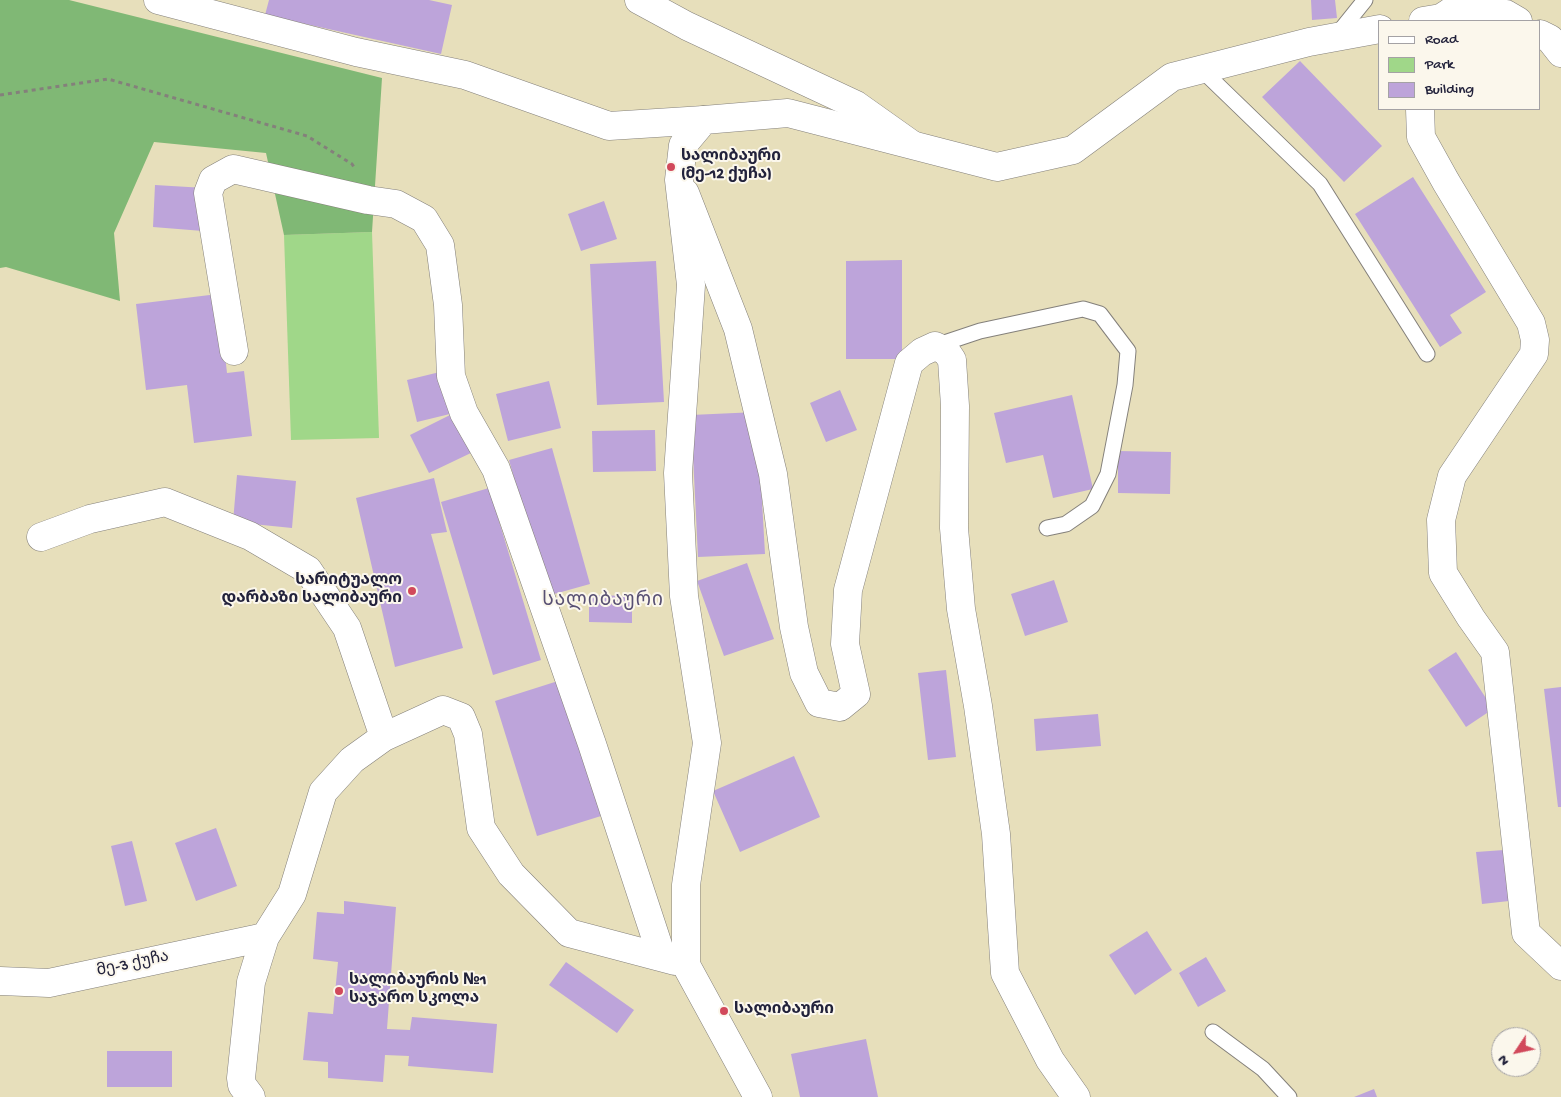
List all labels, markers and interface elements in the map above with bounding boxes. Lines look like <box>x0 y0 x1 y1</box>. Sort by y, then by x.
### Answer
legend <box>1378 20 1541 110</box>
text: Road <box>1425 31 1458 49</box>
text: Park <box>1425 56 1454 74</box>
text: Building <box>1425 81 1474 99</box>
place label: სალიბაური (მე-12 ქუჩა) <box>681 148 781 186</box>
marker: სალიბაური (მე-12 ქუჩა) <box>665 161 677 173</box>
place label: სარიტუალო დარბაზი სალიბაური <box>222 572 402 610</box>
marker: სარიტუალო დარბაზი სალიბაური <box>406 585 418 597</box>
district label: სალიბაური <box>541 591 665 613</box>
street label: მე-3 ქუჩა <box>95 948 171 982</box>
place label: სალიბაურის №1 საჯარო სკოლა <box>349 972 486 1010</box>
marker: სალიბაურის №1 საჯარო სკოლა <box>333 985 345 997</box>
place label: სალიბაური <box>734 1001 834 1021</box>
marker: სალიბაური <box>718 1005 730 1017</box>
north arrow <box>1491 1027 1541 1077</box>
text: N <box>1494 1052 1514 1069</box>

